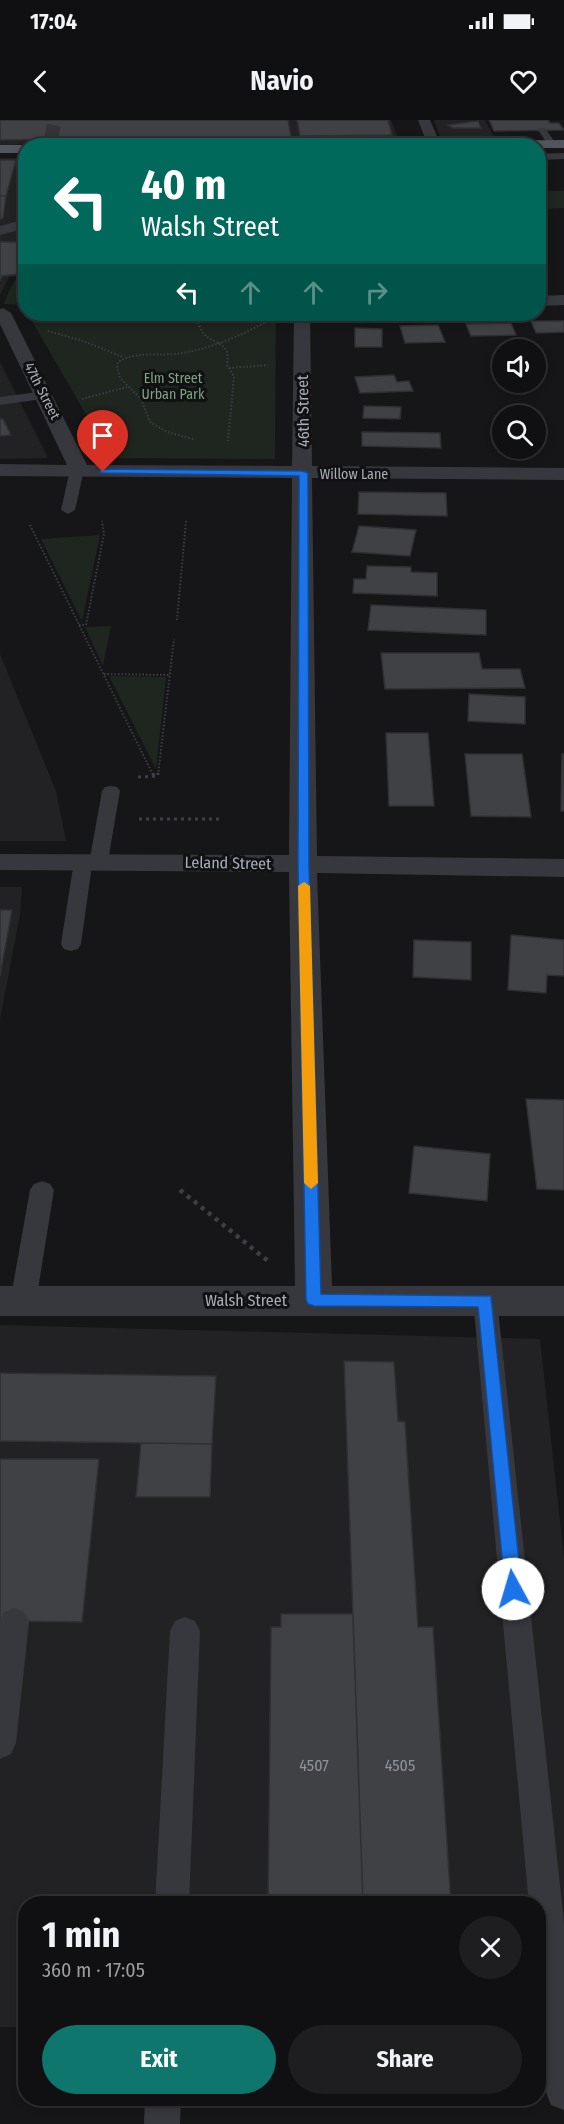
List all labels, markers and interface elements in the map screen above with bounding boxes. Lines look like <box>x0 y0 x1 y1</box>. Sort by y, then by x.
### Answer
text: 17:04 <box>30 8 77 35</box>
icon: back <box>24 65 57 98</box>
text: Navio <box>250 65 314 97</box>
icon: heart <box>507 65 540 98</box>
text: 40 m <box>141 160 226 210</box>
icon: left <box>42 162 120 240</box>
text: Walsh Street <box>141 211 279 243</box>
icon: left <box>171 276 204 309</box>
icon: ahead <box>234 276 267 309</box>
icon: ahead <box>297 276 330 309</box>
icon: right <box>360 276 393 309</box>
map controls <box>492 339 546 459</box>
button: sound <box>492 339 546 393</box>
street label: 47th Street <box>20 360 64 423</box>
park label: Elm Street Urban Park <box>142 370 205 403</box>
street label: 46th Street <box>293 374 313 447</box>
button: search <box>492 405 546 459</box>
pin <box>77 410 128 472</box>
icon: arrive <box>86 419 119 452</box>
street label: Willow Lane <box>320 466 388 483</box>
street label: Leland Street <box>184 853 272 873</box>
street label: Walsh Street <box>205 1291 288 1310</box>
position arrow <box>481 1557 545 1621</box>
house number: 4507 <box>299 1756 329 1775</box>
house number: 4505 <box>385 1756 415 1775</box>
text: 1 min <box>42 1913 120 1957</box>
button: close <box>459 1916 522 1979</box>
text: 360 m · 17:05 <box>42 1958 145 1982</box>
button: Exit <box>42 2025 276 2094</box>
button: Share <box>288 2025 522 2094</box>

